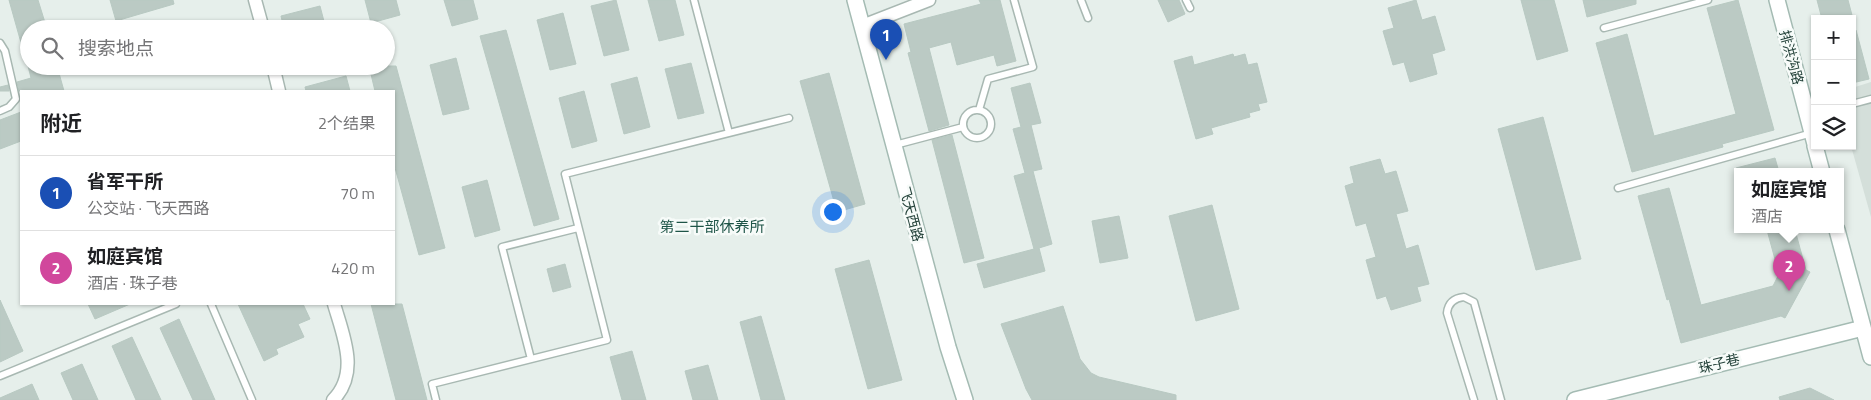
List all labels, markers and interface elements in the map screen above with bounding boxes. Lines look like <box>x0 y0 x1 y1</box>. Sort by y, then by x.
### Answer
map controls <box>1811 15 1856 150</box>
button: + <box>1811 15 1856 60</box>
pin: 1 <box>870 19 902 60</box>
search box <box>20 20 395 75</box>
street label: 排洪沟路 <box>1775 27 1809 87</box>
text: 搜索地点 <box>78 33 154 62</box>
icon: search <box>38 34 66 62</box>
button: − <box>1811 60 1856 105</box>
button: layers <box>1811 105 1856 150</box>
text: 附近 <box>40 107 82 139</box>
text: 2个结果 <box>318 111 375 135</box>
text: 省军干所 <box>87 166 163 195</box>
popup <box>1734 168 1844 233</box>
text: 如庭宾馆 <box>1751 174 1827 203</box>
text: 1 <box>52 181 60 205</box>
text: 70 m <box>340 181 375 205</box>
street label: 飞天西路 <box>895 184 929 244</box>
text: 公交站 · 飞天西路 <box>87 196 210 220</box>
your location <box>820 199 846 225</box>
text: 酒店 <box>1751 204 1783 228</box>
district label: 第二干部休养所 <box>659 215 765 238</box>
text: 如庭宾馆 <box>87 241 163 270</box>
pin: 2 <box>1773 250 1805 291</box>
text: 2 <box>52 256 60 280</box>
text: 420 m <box>331 256 375 280</box>
text: 酒店 · 珠子巷 <box>87 271 178 295</box>
street label: 珠子巷 <box>1696 348 1742 378</box>

